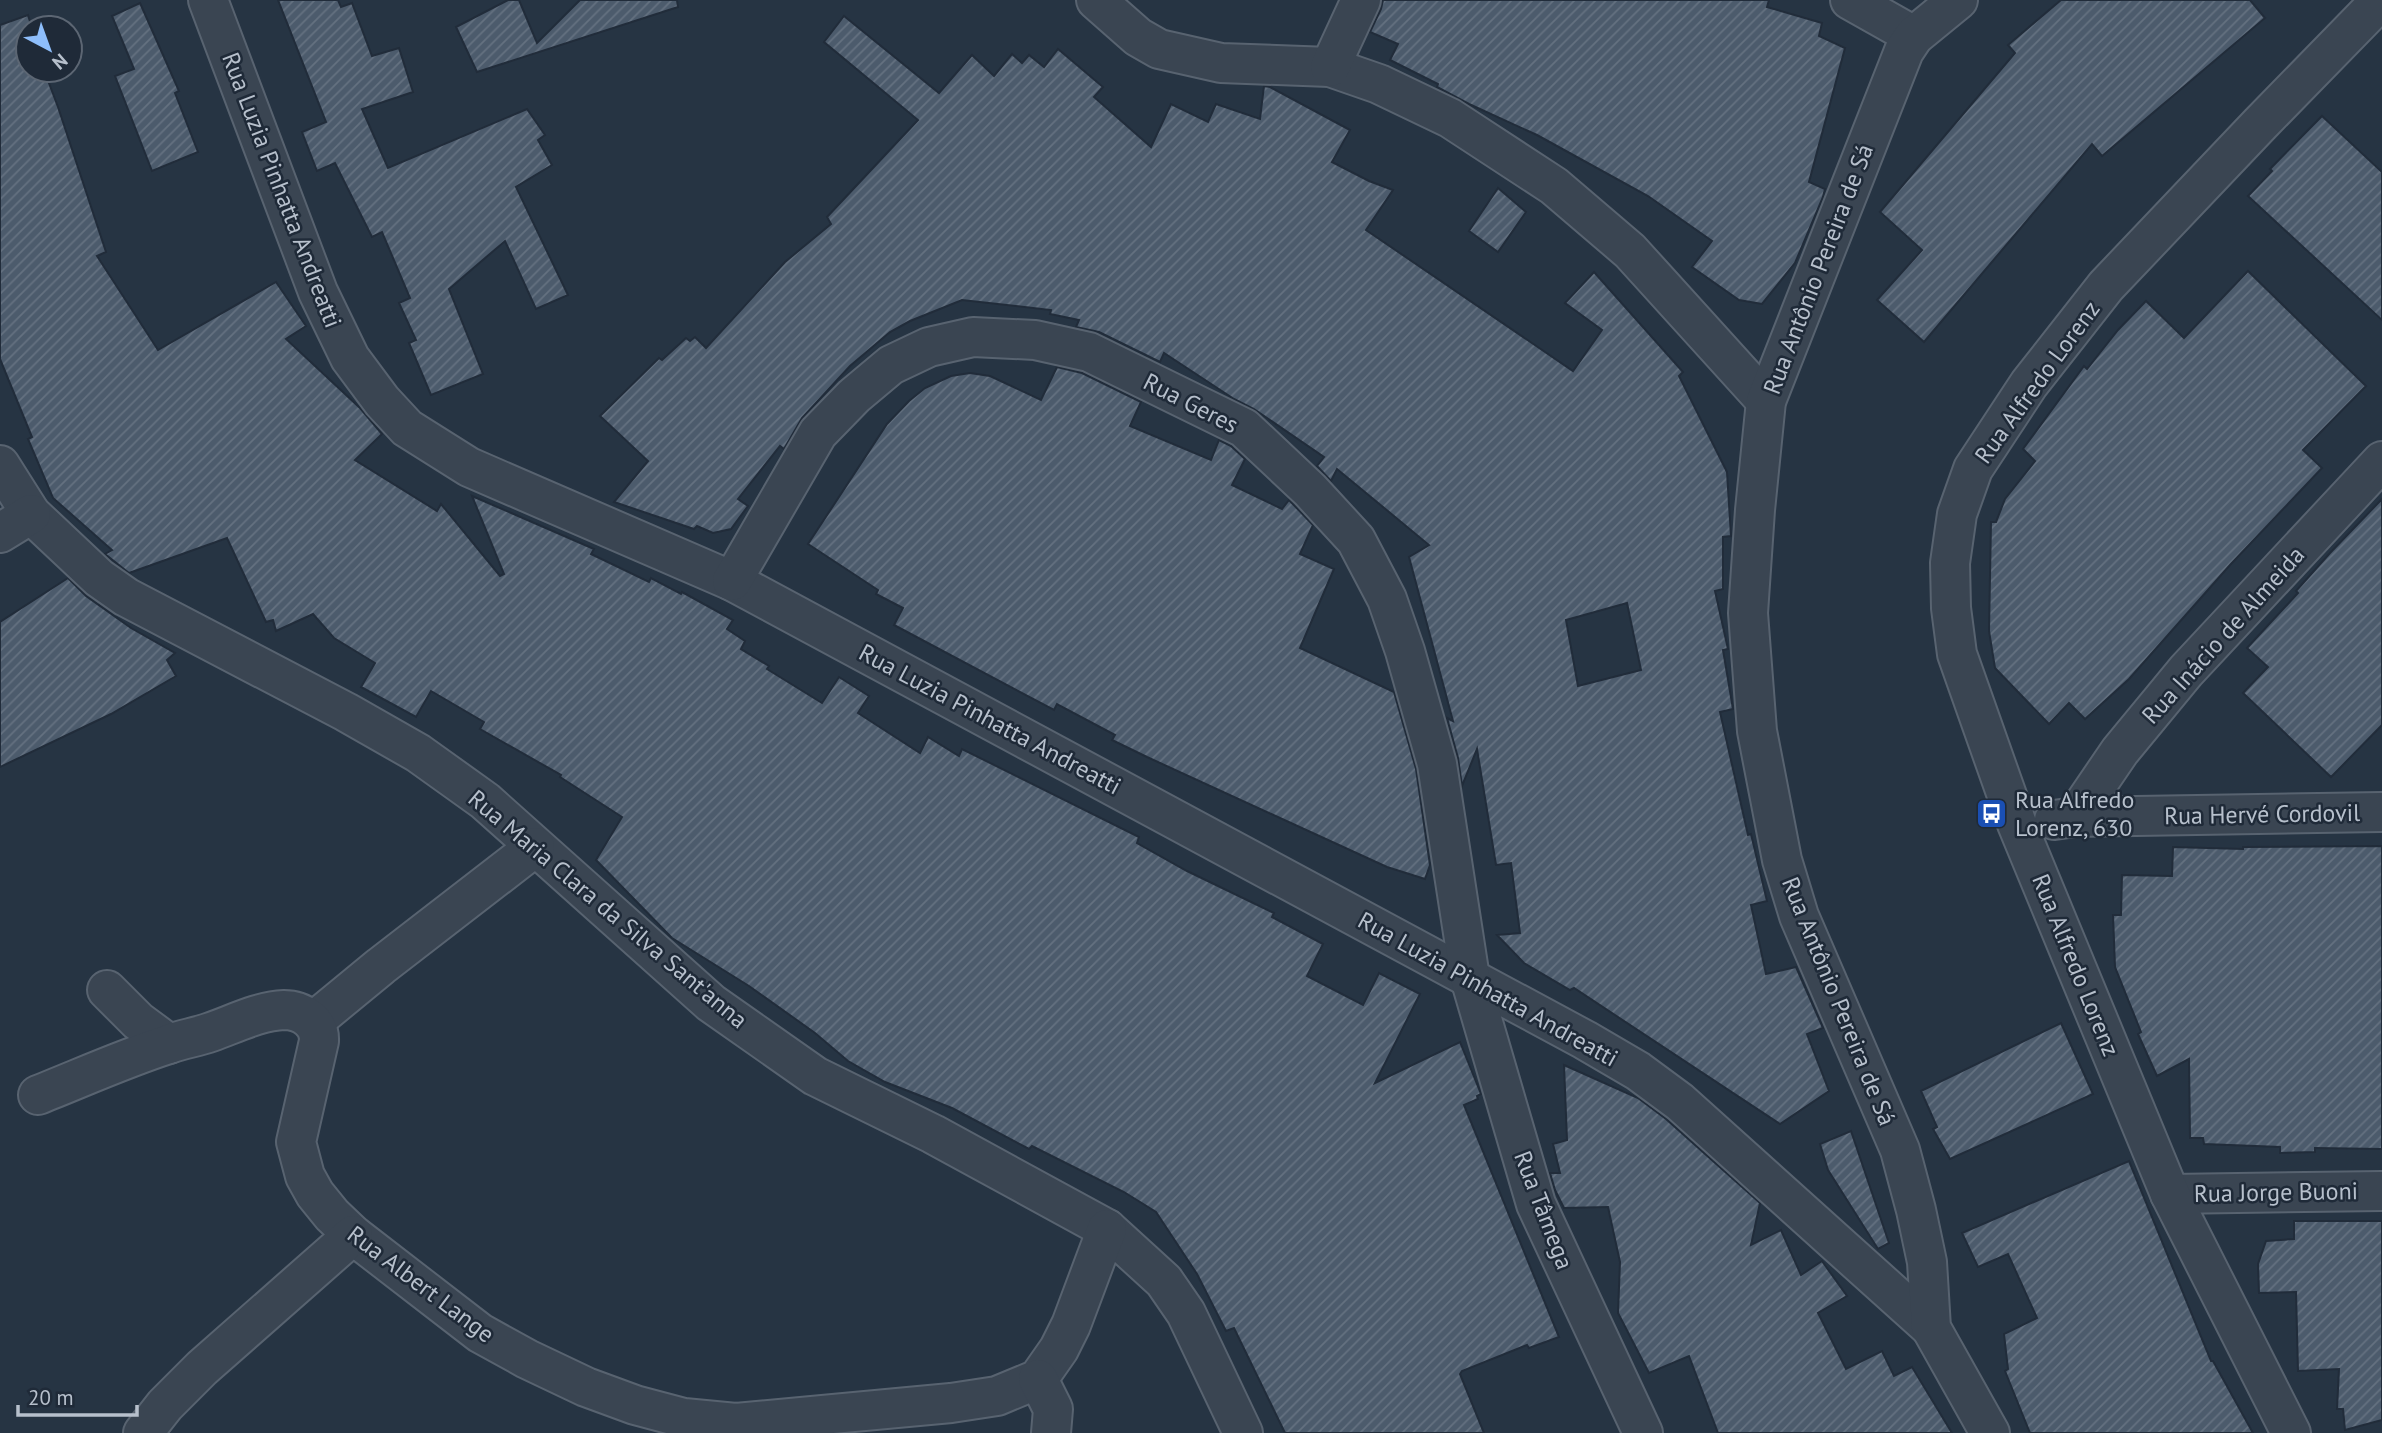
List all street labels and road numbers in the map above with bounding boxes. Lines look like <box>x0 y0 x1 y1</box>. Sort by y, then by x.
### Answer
street label: Rua Luzia Pinhatta Andreatti <box>215 48 349 332</box>
street label: Rua Antônio Pereira de Sá <box>1756 140 1880 398</box>
street label: Rua Alfredo Lorenz <box>1967 294 2107 470</box>
street label: Rua Geres <box>1138 366 1244 440</box>
street label: Rua Inácio de Almeida <box>2135 540 2311 730</box>
street label: Rua Luzia Pinhatta Andreatti <box>854 637 1126 801</box>
street label: Rua Maria Clara da Silva Sant'anna <box>462 783 754 1035</box>
street label: Rua Hervé Cordovil <box>2164 797 2360 831</box>
street label: Rua Alfredo Lorenz <box>2025 869 2127 1061</box>
street label: Rua Antônio Pereira de Sá <box>1775 872 1903 1130</box>
street label: Rua Luzia Pinhatta Andreatti <box>1353 905 1623 1073</box>
street label: Rua Tâmega <box>1507 1146 1581 1274</box>
street label: Rua Jorge Buoni <box>2194 1175 2358 1209</box>
street label: Rua Albert Lange <box>341 1219 501 1349</box>

